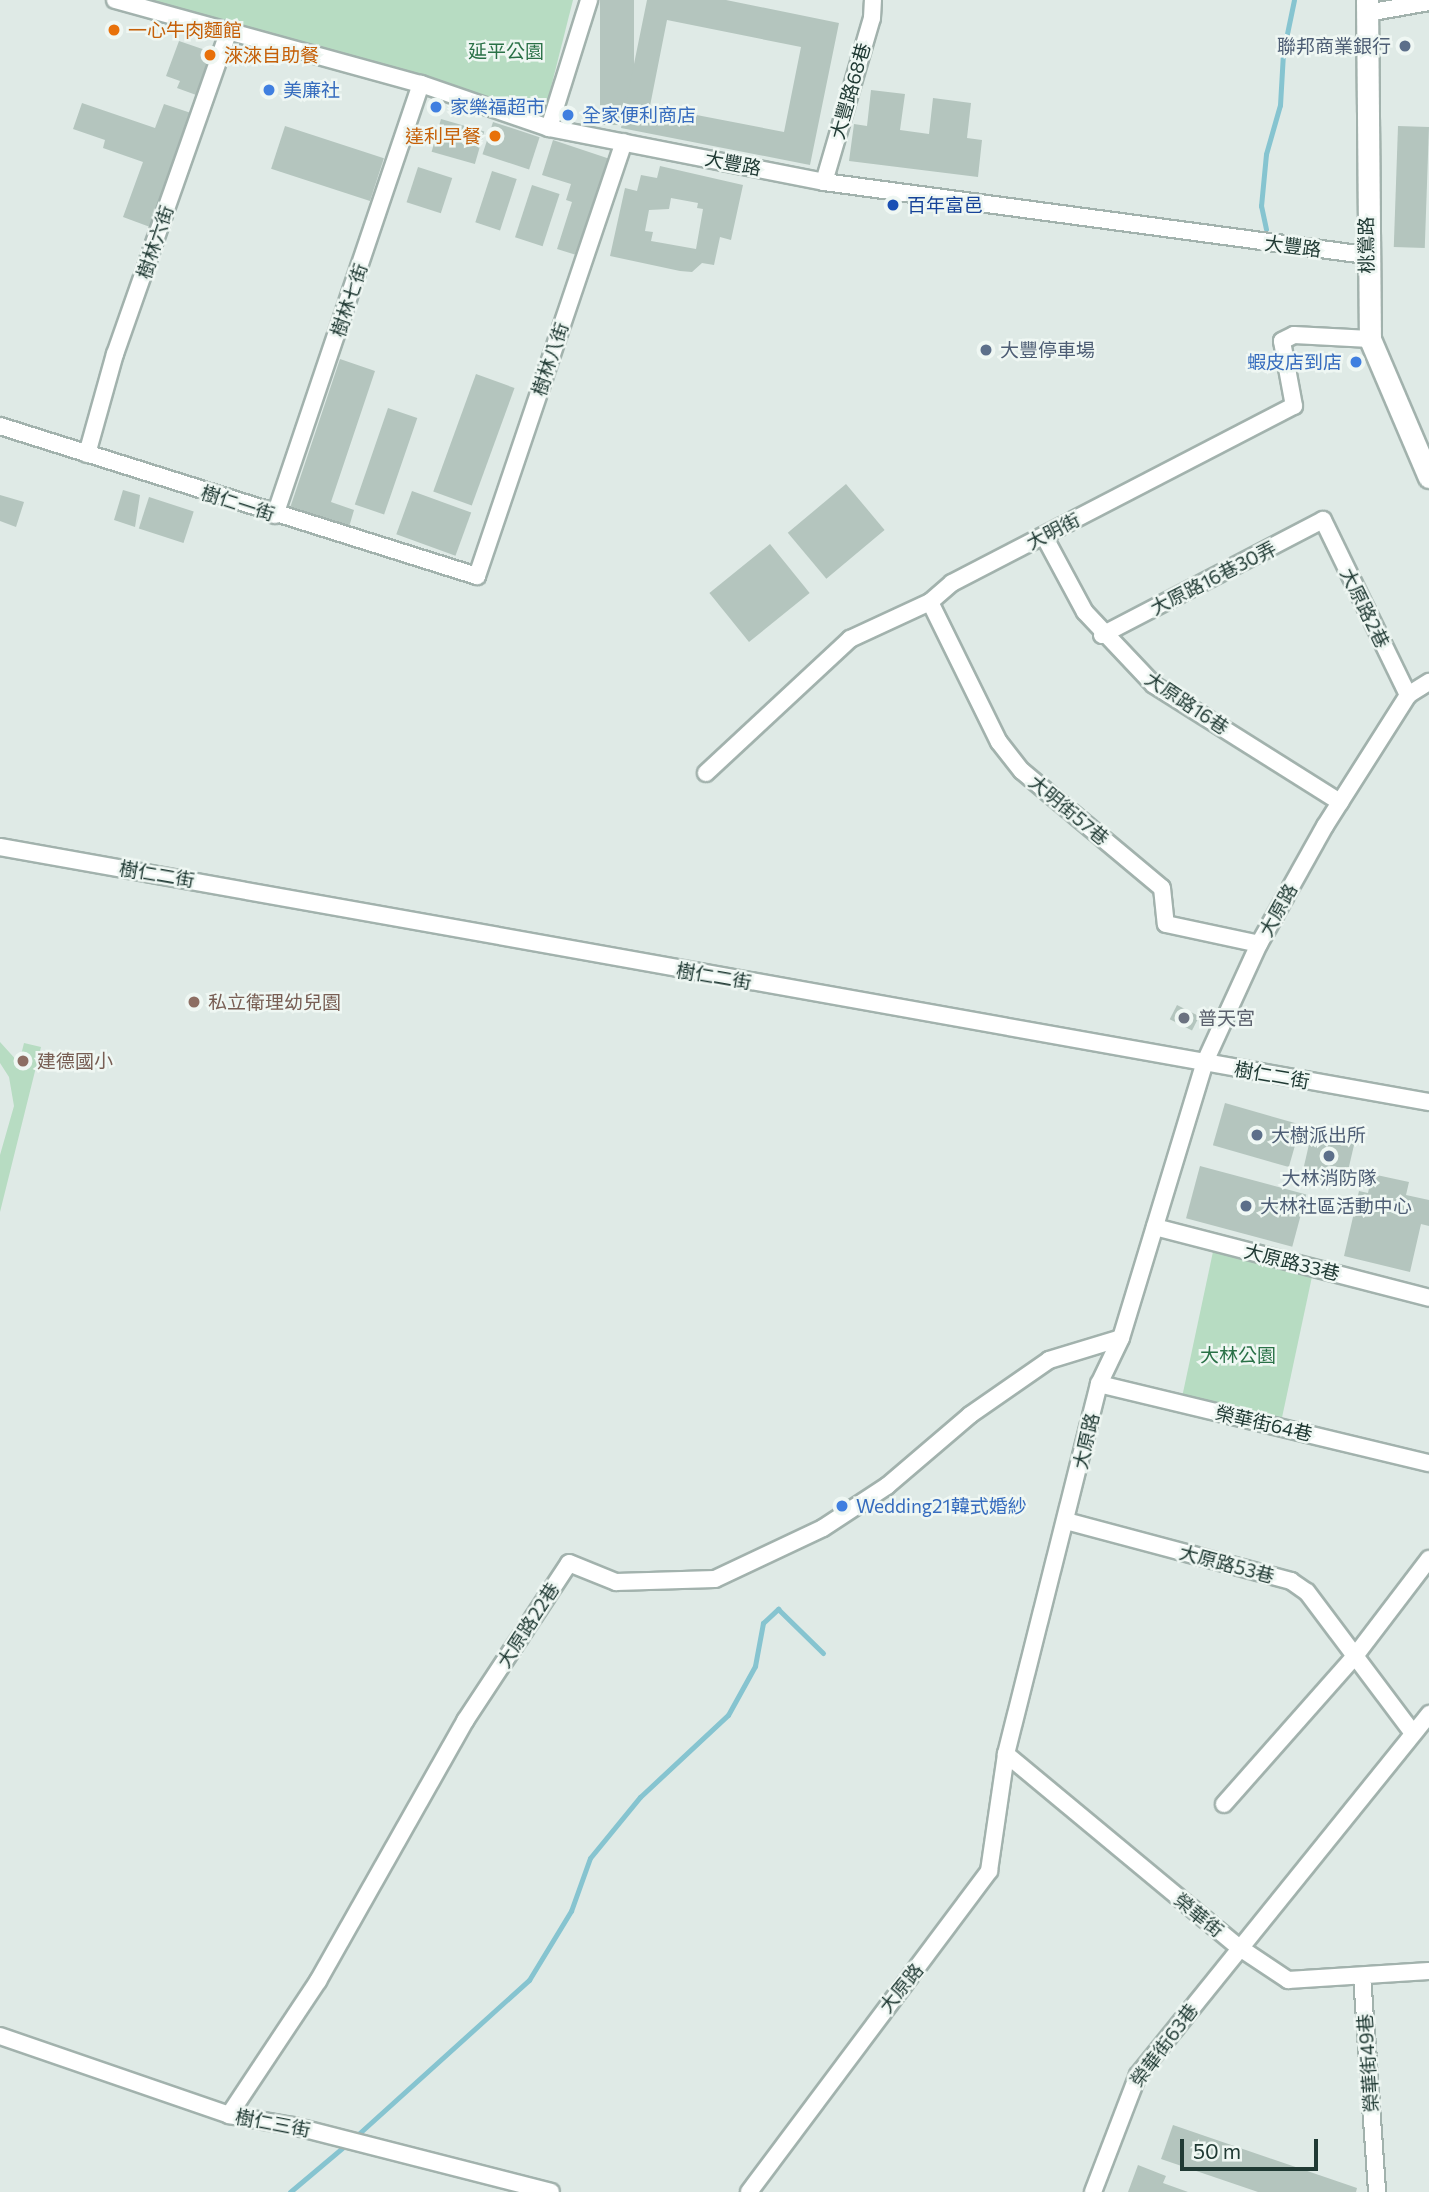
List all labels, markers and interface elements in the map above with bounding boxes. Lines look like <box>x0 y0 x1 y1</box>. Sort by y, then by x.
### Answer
place label: 一心牛肉麵館 <box>128 19 242 41</box>
marker: 一心牛肉麵館 <box>106 22 122 38</box>
place label: 聯邦商業銀行 <box>1277 35 1391 57</box>
marker: 聯邦商業銀行 <box>1397 38 1413 54</box>
park label: 延平公園 <box>468 40 544 62</box>
street label: 大豐路68巷 <box>825 40 875 142</box>
place label: 淶淶自助餐 <box>224 44 319 66</box>
marker: 淶淶自助餐 <box>202 47 218 63</box>
place label: 美廉社 <box>283 79 340 101</box>
marker: 美廉社 <box>261 82 277 98</box>
place label: 家樂福超市 <box>450 96 545 118</box>
marker: 家樂福超市 <box>428 99 444 115</box>
place label: 全家便利商店 <box>582 104 696 126</box>
marker: 全家便利商店 <box>560 107 576 123</box>
place label: 達利早餐 <box>405 125 481 147</box>
marker: 達利早餐 <box>487 128 503 144</box>
street label: 大豐路 <box>703 146 763 180</box>
place label: 百年富邑 <box>907 194 983 216</box>
marker: 百年富邑 <box>885 197 901 213</box>
street label: 樹林六街 <box>132 202 178 282</box>
street label: 桃鶯路 <box>1354 216 1378 274</box>
street label: 大豐路 <box>1263 231 1323 261</box>
street label: 樹林七街 <box>326 260 372 340</box>
street label: 樹林八街 <box>527 319 573 399</box>
place label: 大豐停車場 <box>1000 339 1095 361</box>
marker: 大豐停車場 <box>978 342 994 358</box>
place label: 蝦皮店到店 <box>1247 351 1342 373</box>
marker: 蝦皮店到店 <box>1348 354 1364 370</box>
street label: 樹仁一街 <box>198 480 278 526</box>
street label: 大明街 <box>1022 508 1084 554</box>
street label: 大原路16巷30弄 <box>1146 537 1280 619</box>
street label: 大原路2巷 <box>1336 564 1394 652</box>
street label: 大原路16巷 <box>1141 667 1233 739</box>
street label: 大明街57巷 <box>1025 770 1113 850</box>
street label: 樹仁二街 <box>118 856 196 892</box>
street label: 大原路 <box>1254 880 1302 940</box>
street label: 樹仁二街 <box>675 958 753 994</box>
place label: 私立衛理幼兒園 <box>208 991 341 1013</box>
marker: 私立衛理幼兒園 <box>186 994 202 1010</box>
place label: 普天宮 <box>1198 1007 1255 1029</box>
marker: 普天宮 <box>1176 1010 1192 1026</box>
place label: 建德國小 <box>37 1050 113 1072</box>
marker: 建德國小 <box>15 1053 31 1069</box>
street label: 樹仁二街 <box>1233 1057 1311 1093</box>
place label: 大樹派出所 <box>1271 1124 1366 1146</box>
marker: 大樹派出所 <box>1249 1127 1265 1143</box>
marker: 大林消防隊 <box>1321 1148 1337 1164</box>
place label: 大林消防隊 <box>1282 1167 1376 1189</box>
place label: 大林社區活動中心 <box>1260 1195 1412 1217</box>
marker: 大林社區活動中心 <box>1238 1198 1254 1214</box>
street label: 大原路33巷 <box>1242 1239 1342 1285</box>
park label: 大林公園 <box>1200 1344 1276 1366</box>
street label: 榮華街64巷 <box>1213 1401 1315 1445</box>
street label: 大原路 <box>1068 1411 1104 1471</box>
place label: Wedding21韓式婚紗 <box>856 1495 1027 1517</box>
marker: Wedding21韓式婚紗 <box>834 1498 850 1514</box>
street label: 大原路53巷 <box>1177 1540 1277 1588</box>
street label: 大原路22巷 <box>492 1578 564 1672</box>
street label: 榮華街 <box>1170 1888 1228 1942</box>
street label: 大原路 <box>874 1959 928 2017</box>
street label: 榮華街63巷 <box>1125 1999 1203 2091</box>
street label: 榮華街49巷 <box>1353 2013 1383 2113</box>
street label: 樹仁三街 <box>234 2105 312 2141</box>
scale bar <box>1184 2126 1322 2170</box>
text: 50 m <box>1193 2138 1241 2163</box>

